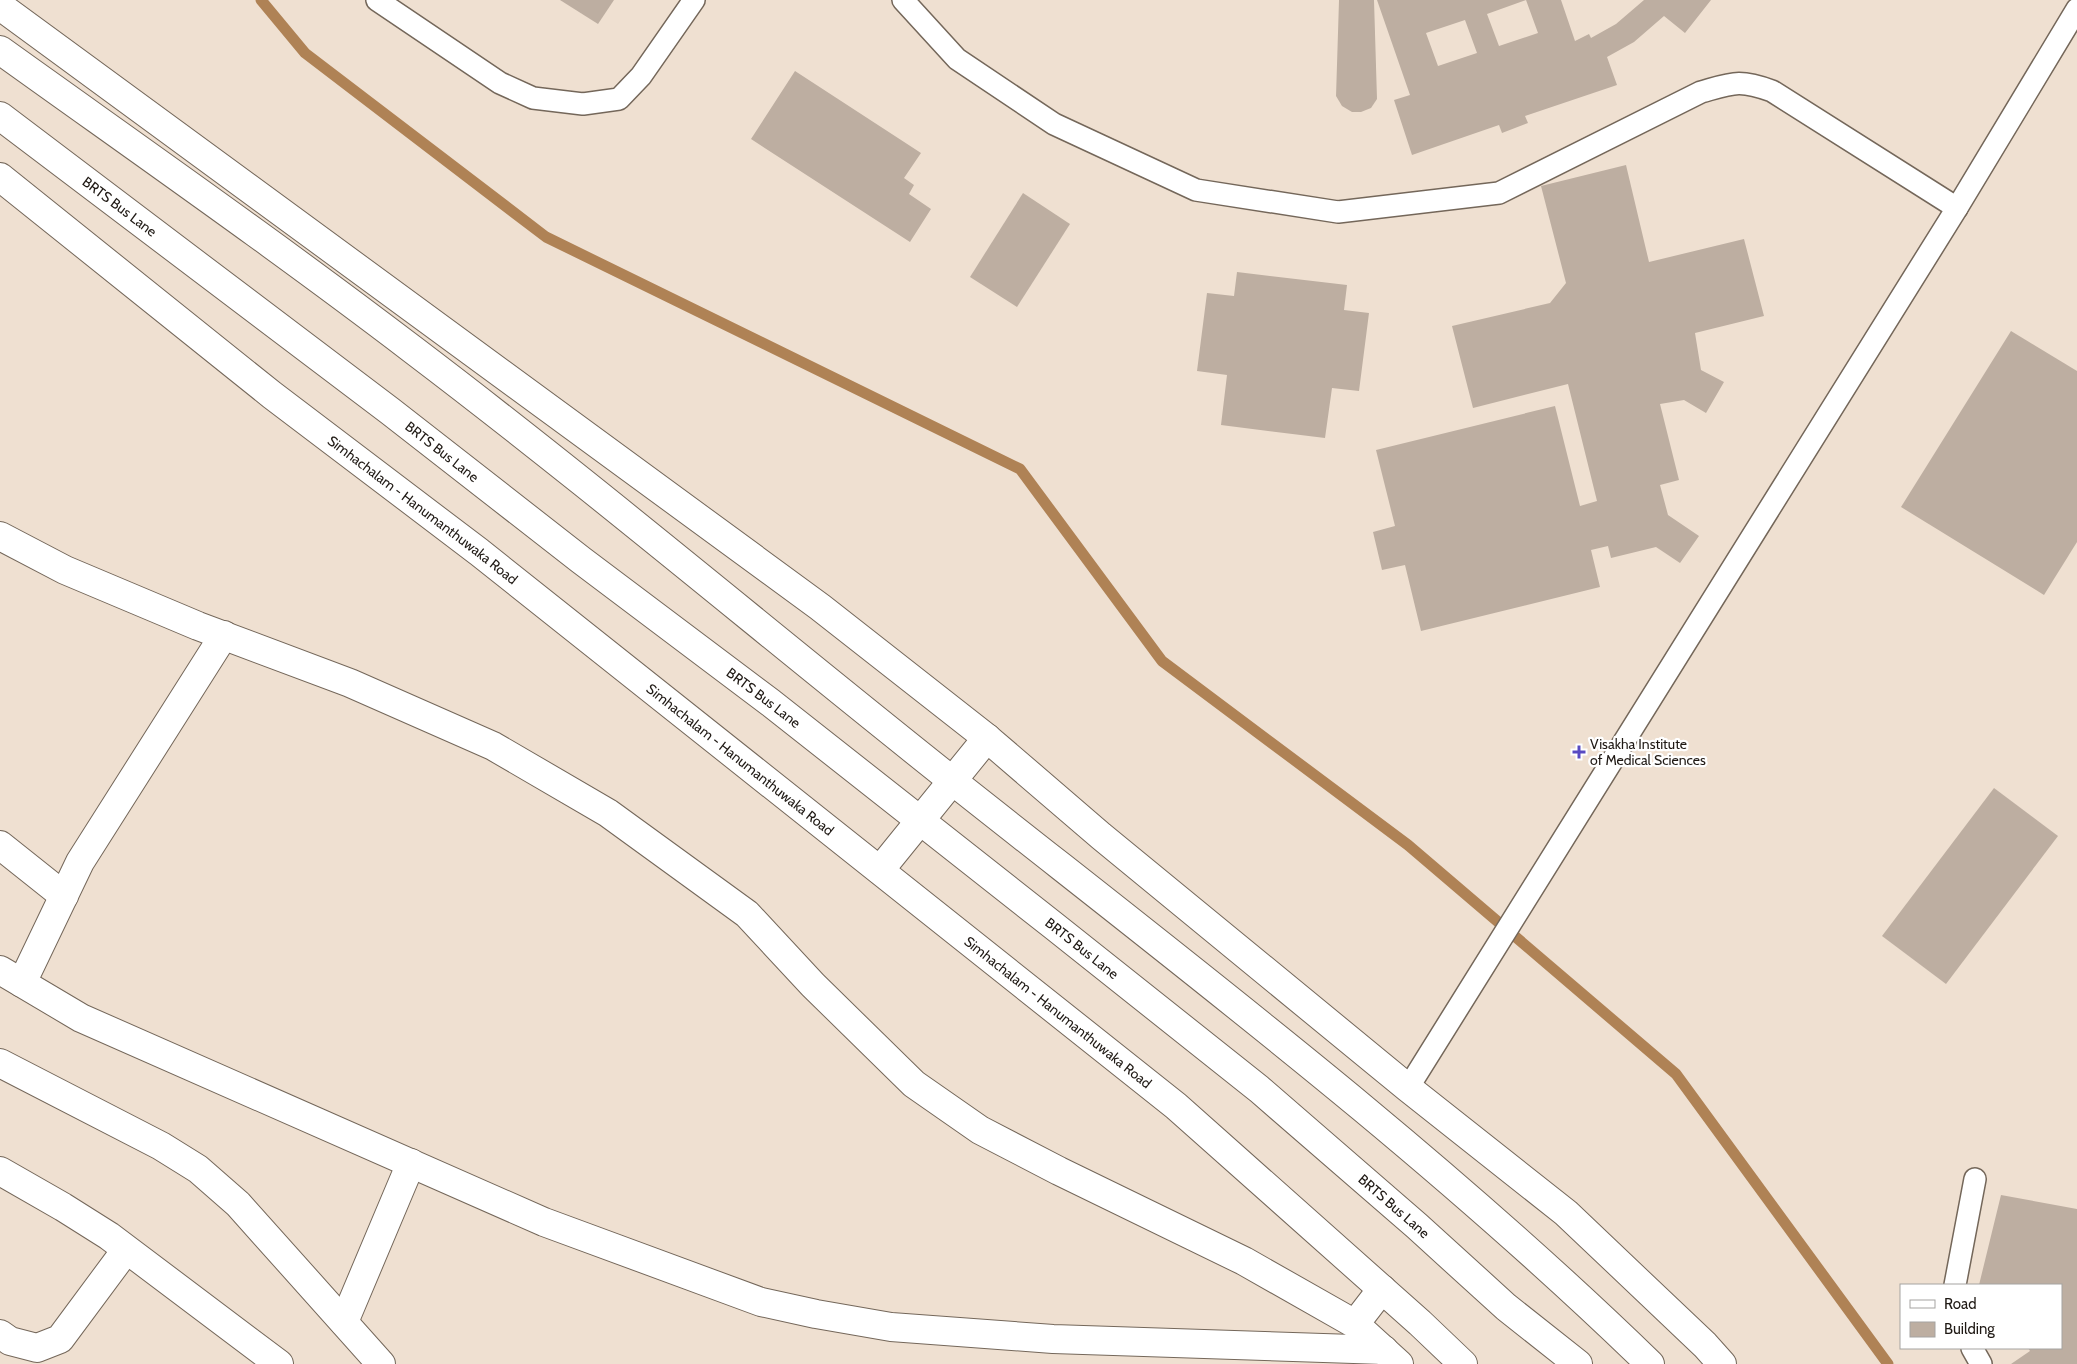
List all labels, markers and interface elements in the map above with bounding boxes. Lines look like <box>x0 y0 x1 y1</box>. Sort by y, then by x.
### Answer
street label: BRTS Bus Lane <box>79 173 160 240</box>
street label: BRTS Bus Lane <box>401 417 483 486</box>
street label: Simhachalam - Hanumanthuwaka Road <box>324 431 521 588</box>
street label: BRTS Bus Lane <box>723 664 804 732</box>
street label: Simhachalam - Hanumanthuwaka Road <box>643 680 837 840</box>
place label: Visakha Institute of Medical Sciences <box>1590 735 1706 769</box>
marker: Visakha Institute of Medical Sciences <box>1572 745 1586 759</box>
street label: BRTS Bus Lane <box>1042 914 1122 983</box>
street label: Simhachalam - Hanumanthuwaka Road <box>961 932 1155 1092</box>
street label: BRTS Bus Lane <box>1355 1170 1433 1242</box>
legend <box>1900 1284 2062 1349</box>
text: Road <box>1944 1295 1977 1313</box>
text: Building <box>1944 1320 1995 1338</box>

